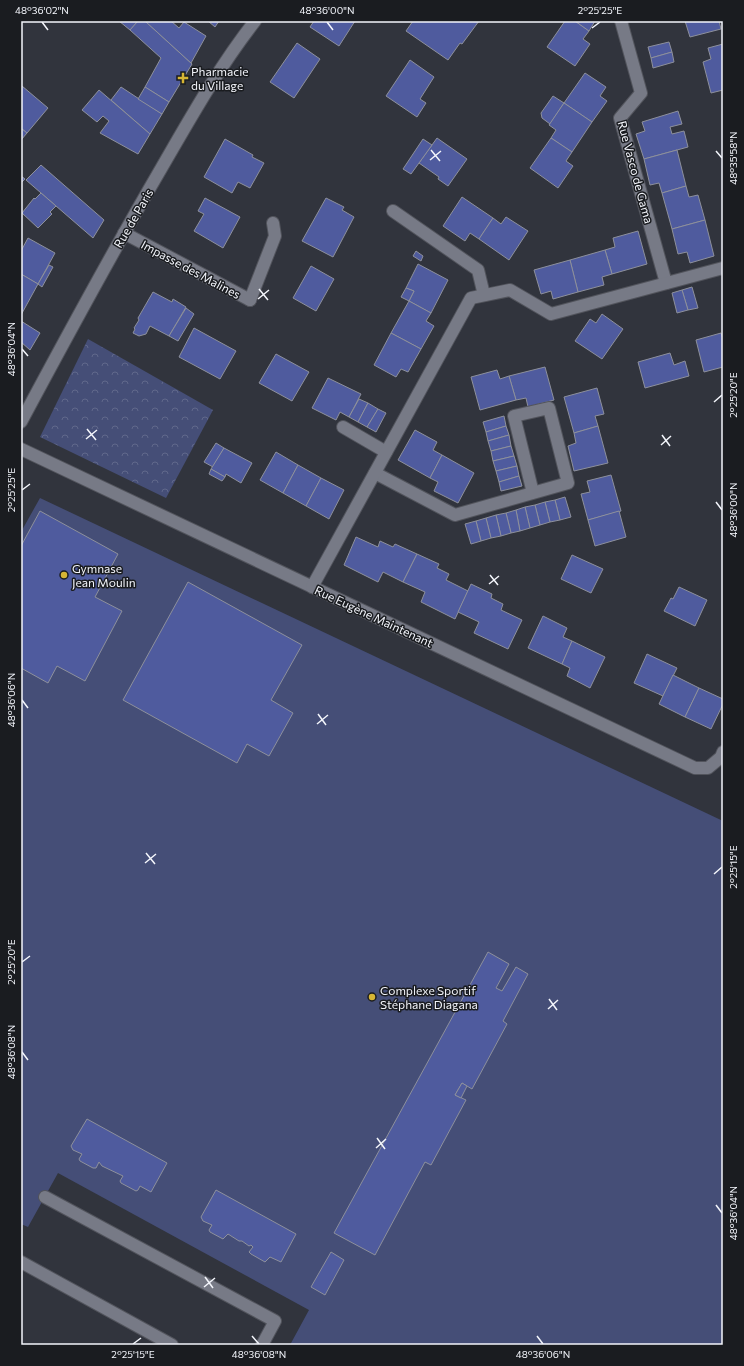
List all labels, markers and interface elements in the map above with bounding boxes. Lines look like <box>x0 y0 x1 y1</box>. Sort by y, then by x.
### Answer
text: 48°36'02"N <box>15 4 69 16</box>
text: 48°36'00"N <box>300 4 354 16</box>
text: 2°25'25"E <box>578 4 622 16</box>
place label: Pharmacie du Village <box>191 64 249 92</box>
marker: Pharmacie du Village <box>178 73 188 83</box>
street label: Rue Vasco de Gama <box>616 119 656 225</box>
text: 48°35'58"N <box>727 131 739 185</box>
street label: Rue de Paris <box>110 186 156 250</box>
street label: Impasse des Malines <box>139 237 243 301</box>
text: 48°36'04"N <box>5 322 17 376</box>
text: 2°25'20"E <box>727 372 739 418</box>
text: 2°25'25"E <box>5 468 17 512</box>
text: 48°36'00"N <box>727 483 739 537</box>
place label: Gymnase Jean Moulin <box>72 561 136 590</box>
marker: Gymnase Jean Moulin <box>59 570 69 580</box>
street label: Rue Eugène Maintenant <box>313 582 436 650</box>
text: 48°36'06"N <box>5 673 17 727</box>
text: 2°25'15"E <box>727 845 739 889</box>
text: 2°25'20"E <box>5 939 17 985</box>
place label: Complexe Sportif Stéphane Diagana <box>380 983 478 1011</box>
marker: Complexe Sportif Stéphane Diagana <box>367 992 377 1002</box>
text: 48°36'08"N <box>5 1025 17 1079</box>
text: 48°36'04"N <box>727 1186 739 1240</box>
text: 2°25'15"E <box>111 1348 155 1360</box>
text: 48°36'08"N <box>232 1348 286 1360</box>
text: 48°36'06"N <box>516 1348 570 1360</box>

